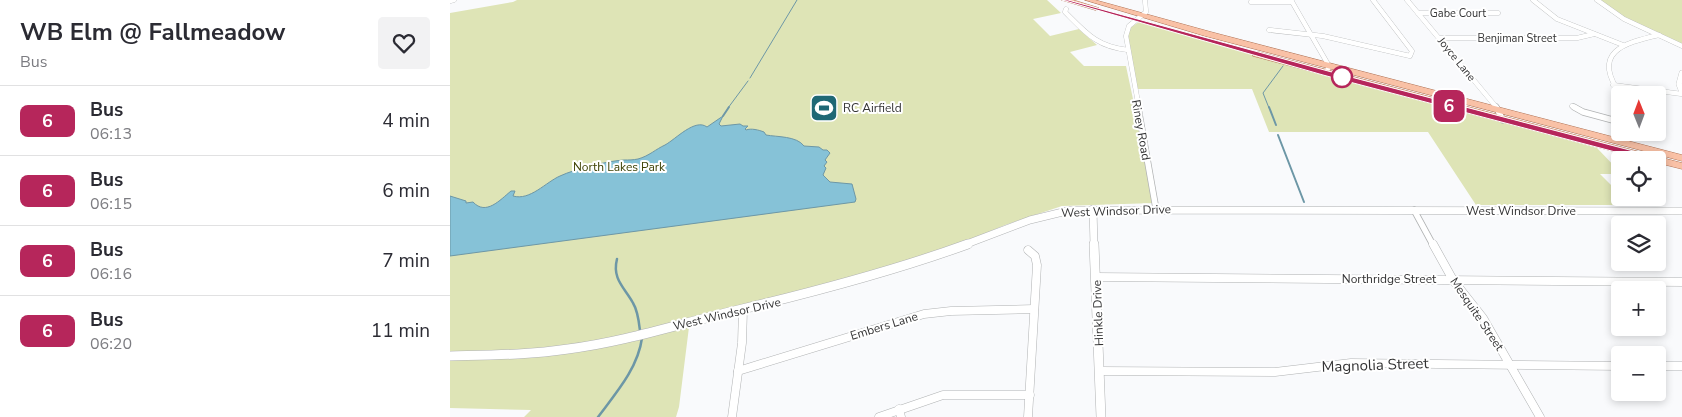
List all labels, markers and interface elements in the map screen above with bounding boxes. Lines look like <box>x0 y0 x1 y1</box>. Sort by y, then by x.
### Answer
street label: Gabe Court <box>1430 6 1486 21</box>
text: WB Elm @ Fallmeadow <box>20 16 286 48</box>
button: heart <box>378 17 430 69</box>
street label: Benjiman Street <box>1477 31 1557 46</box>
street label: Joyce Lane <box>1434 33 1479 85</box>
text: Bus <box>20 51 48 73</box>
unlabelled marker <box>1331 66 1353 88</box>
north arrow <box>1611 86 1666 141</box>
map controls <box>1611 86 1666 401</box>
line badge: 6 <box>1433 90 1465 122</box>
sports icon: RC Airfield <box>809 93 839 123</box>
text: 6 <box>1444 94 1454 118</box>
text: Bus <box>90 97 123 123</box>
street label: Riney Road <box>1128 99 1154 161</box>
place label: RC Airfield <box>843 100 902 116</box>
text: 4 min <box>382 108 430 134</box>
text: 6 <box>42 109 53 133</box>
text: 06:13 <box>90 123 132 145</box>
button: locate <box>1611 151 1666 206</box>
park label: North Lakes Park <box>573 159 666 175</box>
text: Bus <box>90 167 123 193</box>
text: 6 min <box>382 178 430 204</box>
text: 6 <box>42 179 53 203</box>
text: 06:15 <box>90 193 132 215</box>
street label: West Windsor Drive <box>1061 201 1171 221</box>
street label: West Windsor Drive <box>1466 203 1576 219</box>
button: layers <box>1611 216 1666 271</box>
text: Bus <box>90 237 123 263</box>
text: 7 min <box>382 248 430 274</box>
text: 6 <box>42 249 53 273</box>
text: 06:16 <box>90 263 132 285</box>
street label: Northridge Street <box>1342 271 1437 287</box>
street label: Mesquite Street <box>1447 274 1508 354</box>
street label: Hinkle Drive <box>1089 280 1107 346</box>
button: + <box>1611 281 1666 336</box>
street label: West Windsor Drive <box>672 294 782 334</box>
text: Bus <box>90 307 123 333</box>
street label: Embers Lane <box>848 308 920 344</box>
text: 11 min <box>371 318 430 344</box>
text: 6 <box>42 319 53 343</box>
text: 06:20 <box>90 333 132 355</box>
button: − <box>1611 346 1666 401</box>
street label: Magnolia Street <box>1321 353 1430 377</box>

